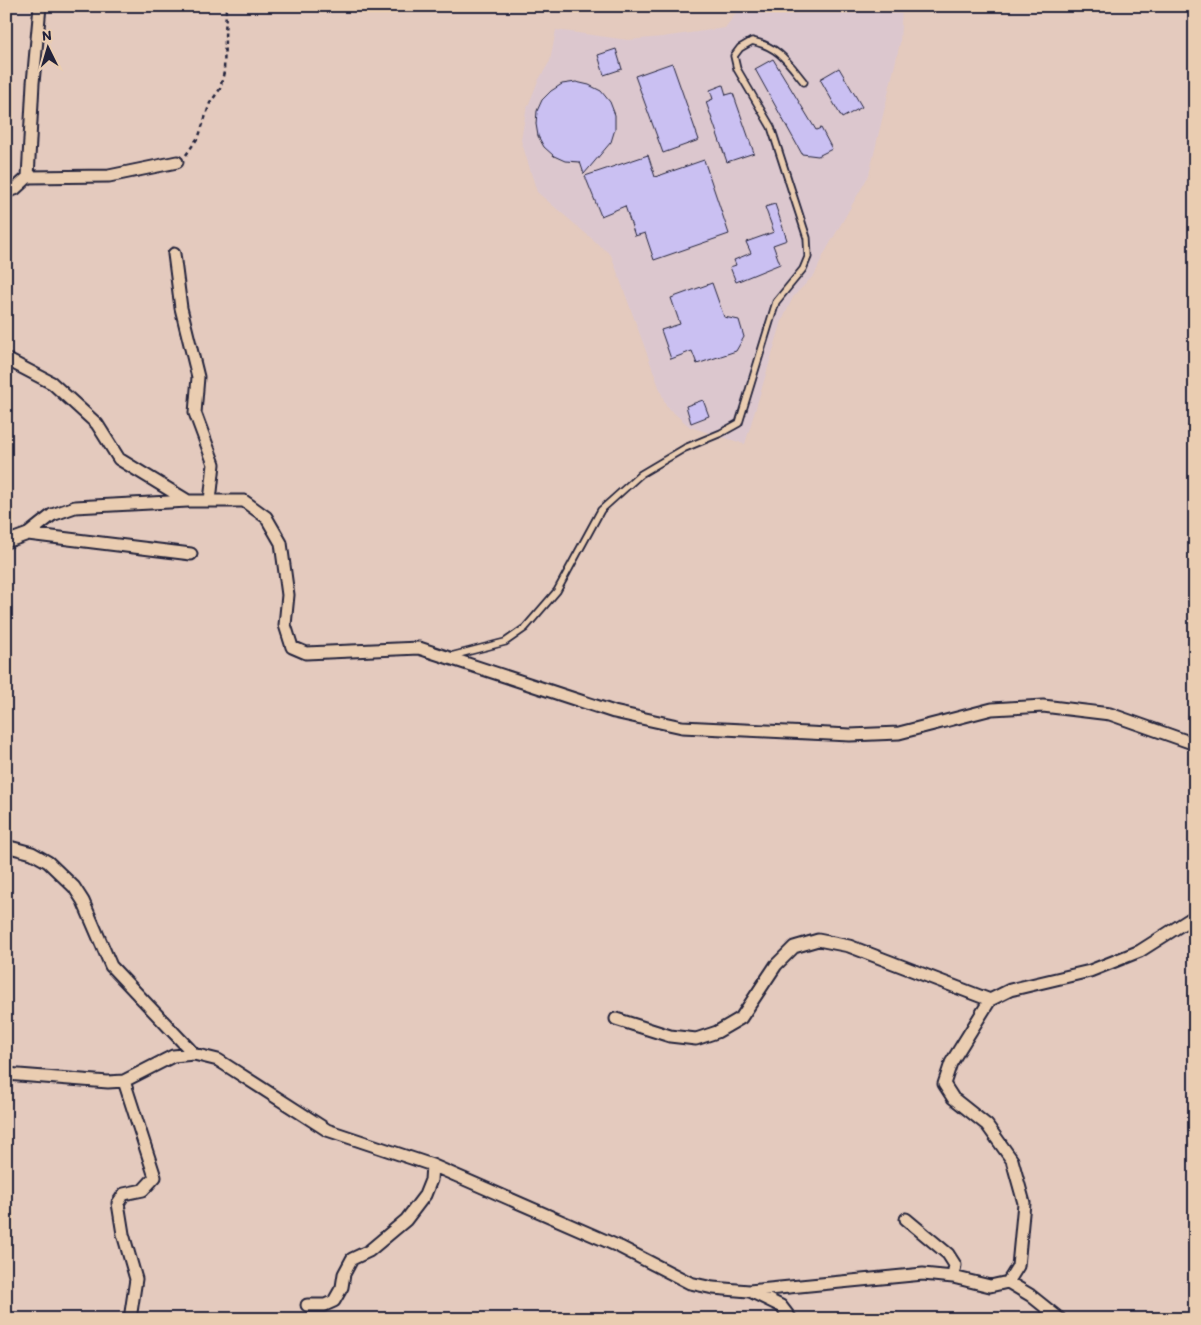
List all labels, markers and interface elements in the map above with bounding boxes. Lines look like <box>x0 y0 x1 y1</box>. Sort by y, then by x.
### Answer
north arrow <box>22 22 72 72</box>
text: N <box>41 27 52 44</box>

